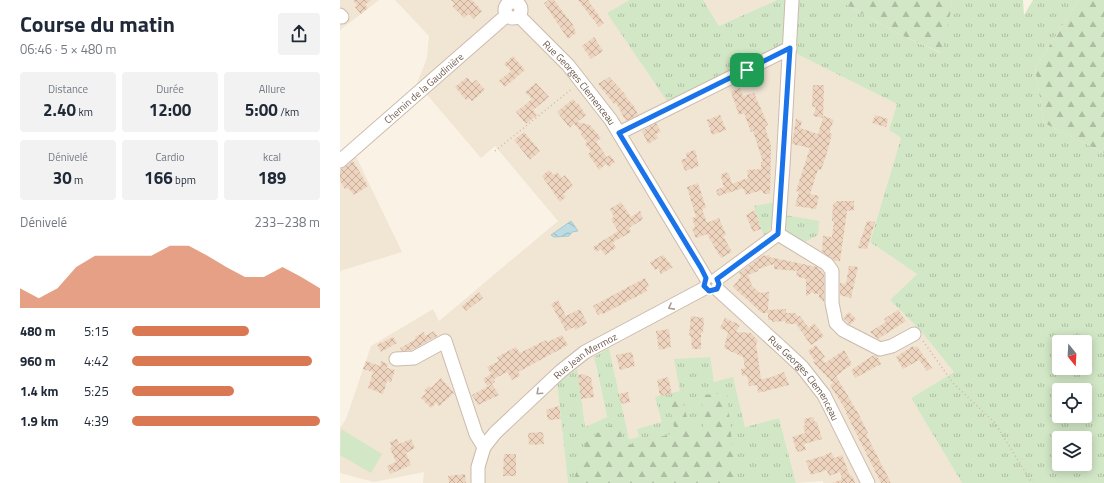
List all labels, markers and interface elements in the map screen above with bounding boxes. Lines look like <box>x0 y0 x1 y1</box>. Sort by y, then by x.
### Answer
text: Course du matin <box>20 7 175 41</box>
button: share <box>278 13 320 55</box>
street label: Rue Georges Clemenceau <box>539 36 620 128</box>
text: 06:46 · 5 × 480 m <box>20 39 116 59</box>
street label: Chemin de la Gaudinière <box>381 49 467 127</box>
pin <box>730 53 764 87</box>
icon: arrive <box>736 59 758 81</box>
text: Distance <box>48 81 88 97</box>
text: Durée <box>156 81 184 97</box>
text: Allure <box>259 81 285 97</box>
text: 2.40 <box>43 97 76 123</box>
text: 12:00 <box>149 97 191 123</box>
text: 5:00 <box>245 97 278 123</box>
text: km <box>76 104 93 120</box>
text: /km <box>278 104 299 120</box>
text: Dénivelé <box>48 149 88 165</box>
text: Cardio <box>155 149 185 165</box>
text: kcal <box>263 149 281 165</box>
text: 30 <box>53 165 72 191</box>
text: 166 <box>144 165 173 191</box>
text: 189 <box>258 165 286 191</box>
text: m <box>72 172 83 188</box>
text: bpm <box>173 172 196 188</box>
text: Dénivelé <box>20 212 67 232</box>
text: 233–238 m <box>254 212 320 232</box>
one-way arrow <box>668 303 675 310</box>
text: 480 m <box>20 321 56 341</box>
text: 5:15 <box>84 321 109 341</box>
street label: Rue Jean Mermoz <box>550 329 620 382</box>
street label: Rue Georges Clemenceau <box>765 332 843 423</box>
north arrow <box>1052 335 1092 375</box>
map controls <box>1052 335 1092 471</box>
text: 960 m <box>20 351 56 371</box>
text: 4:42 <box>84 351 109 371</box>
text: 1.4 km <box>20 381 58 401</box>
text: 5:25 <box>84 381 109 401</box>
button: locate <box>1052 383 1092 423</box>
one-way arrow <box>536 387 544 395</box>
text: 1.9 km <box>20 411 58 431</box>
text: 4:39 <box>84 411 109 431</box>
button: layers <box>1052 431 1092 471</box>

